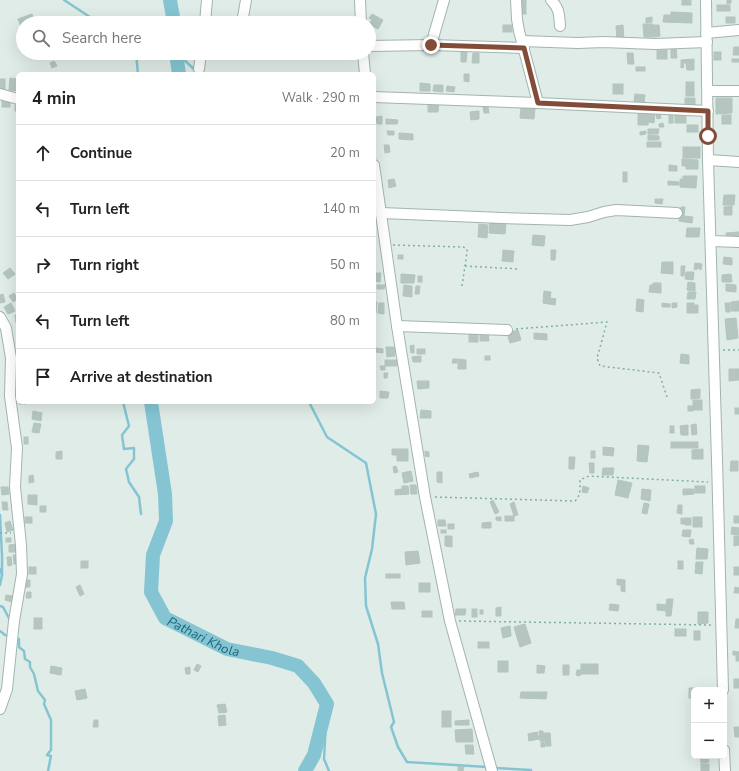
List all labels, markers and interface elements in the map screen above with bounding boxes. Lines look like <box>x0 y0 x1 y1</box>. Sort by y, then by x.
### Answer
search box <box>16 16 376 60</box>
icon: search <box>30 27 52 49</box>
text: Search here <box>62 28 142 48</box>
route end <box>422 36 440 54</box>
text: 4 min <box>32 87 76 110</box>
text: Walk · 290 m <box>282 89 360 107</box>
route start <box>699 127 717 145</box>
icon: ahead <box>32 142 54 164</box>
text: Continue <box>70 143 132 163</box>
text: 20 m <box>330 144 360 162</box>
icon: left <box>32 198 54 220</box>
text: Turn left <box>70 199 129 219</box>
text: 140 m <box>322 200 360 218</box>
icon: right <box>32 254 54 276</box>
text: Turn right <box>70 255 139 275</box>
text: 50 m <box>330 256 360 274</box>
icon: left <box>32 310 54 332</box>
text: Turn left <box>70 311 129 331</box>
text: 80 m <box>330 312 360 330</box>
icon: arrive <box>32 366 54 388</box>
text: Arrive at destination <box>70 367 213 387</box>
water label: Pathari Khola <box>164 613 241 661</box>
map controls <box>691 687 727 759</box>
button: + <box>691 687 727 723</box>
button: − <box>691 723 727 759</box>

